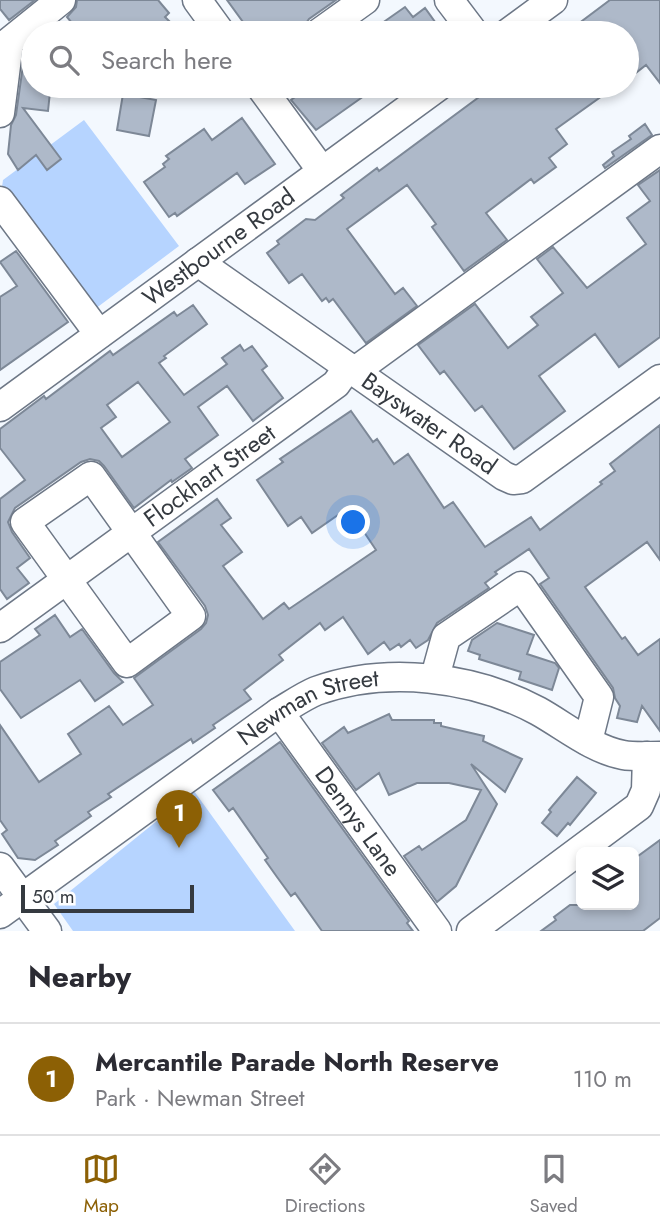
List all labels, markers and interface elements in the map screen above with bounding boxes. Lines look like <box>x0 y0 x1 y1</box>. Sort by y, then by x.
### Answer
search box <box>21 21 639 98</box>
icon: search <box>45 41 83 79</box>
text: Search here <box>101 41 233 79</box>
street label: Westbourne Road <box>135 179 302 314</box>
street label: Bayswater Road <box>355 364 504 483</box>
street label: Flockhart Street <box>136 415 283 535</box>
your location <box>336 505 370 539</box>
street label: Newman Street <box>230 660 380 754</box>
street label: Dennys Lane <box>307 759 410 884</box>
pin: 1 <box>156 790 202 848</box>
map controls <box>576 847 639 910</box>
button: layers <box>576 847 639 910</box>
scale bar <box>21 882 194 914</box>
text: 50 m <box>32 883 75 910</box>
text: Nearby <box>28 955 131 998</box>
text: Mercantile Parade North Reserve <box>95 1043 499 1081</box>
text: 1 <box>45 1062 57 1096</box>
text: 110 m <box>573 1062 632 1096</box>
text: Park · Newman Street <box>95 1081 305 1115</box>
tab: Map <box>82 1150 120 1219</box>
tab: Directions <box>285 1150 365 1219</box>
tab: Saved <box>530 1150 578 1219</box>

